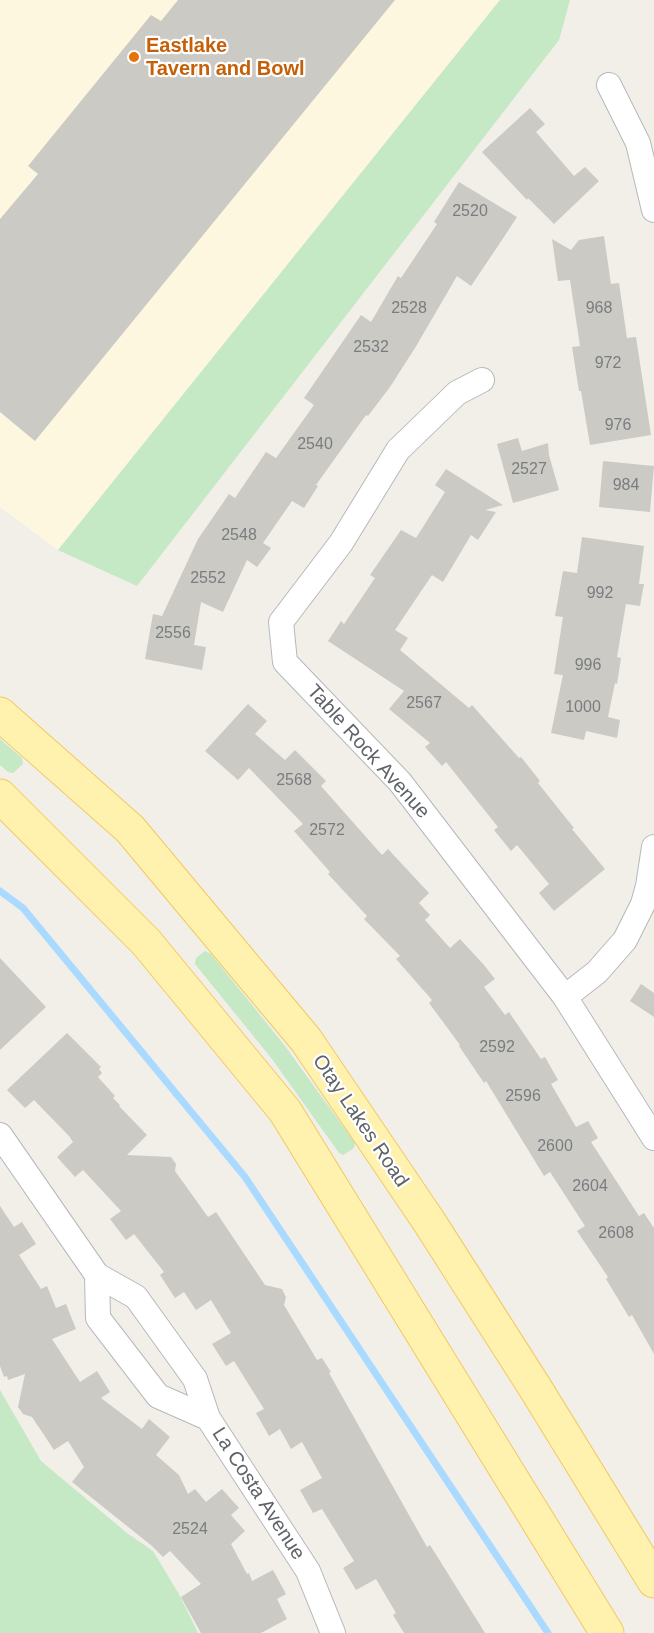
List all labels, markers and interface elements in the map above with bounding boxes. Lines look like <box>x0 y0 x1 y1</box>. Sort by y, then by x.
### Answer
place label: Eastlake Tavern and Bowl <box>146 34 305 81</box>
marker: Eastlake Tavern and Bowl <box>127 50 141 64</box>
house number: 2520 <box>452 202 488 222</box>
house number: 2528 <box>391 299 427 319</box>
house number: 968 <box>586 299 612 319</box>
house number: 2532 <box>353 338 389 358</box>
house number: 972 <box>595 354 621 374</box>
house number: 976 <box>605 416 631 436</box>
house number: 2540 <box>297 435 333 455</box>
house number: 2527 <box>511 460 547 480</box>
house number: 984 <box>613 476 639 496</box>
house number: 2548 <box>221 526 257 546</box>
house number: 2552 <box>190 569 226 589</box>
house number: 992 <box>587 584 613 604</box>
house number: 2556 <box>155 624 191 644</box>
house number: 996 <box>575 656 601 676</box>
street label: Table Rock Avenue <box>302 680 434 824</box>
house number: 2567 <box>406 694 442 714</box>
house number: 1000 <box>565 698 601 718</box>
house number: 2568 <box>276 771 312 791</box>
house number: 2572 <box>309 821 345 841</box>
house number: 2592 <box>479 1038 515 1058</box>
street label: Otay Lakes Road <box>307 1050 413 1192</box>
house number: 2596 <box>505 1087 541 1107</box>
house number: 2600 <box>537 1137 573 1157</box>
house number: 2604 <box>572 1177 608 1197</box>
house number: 2608 <box>598 1224 634 1244</box>
street label: La Costa Avenue <box>206 1423 310 1565</box>
house number: 2524 <box>172 1520 208 1540</box>

